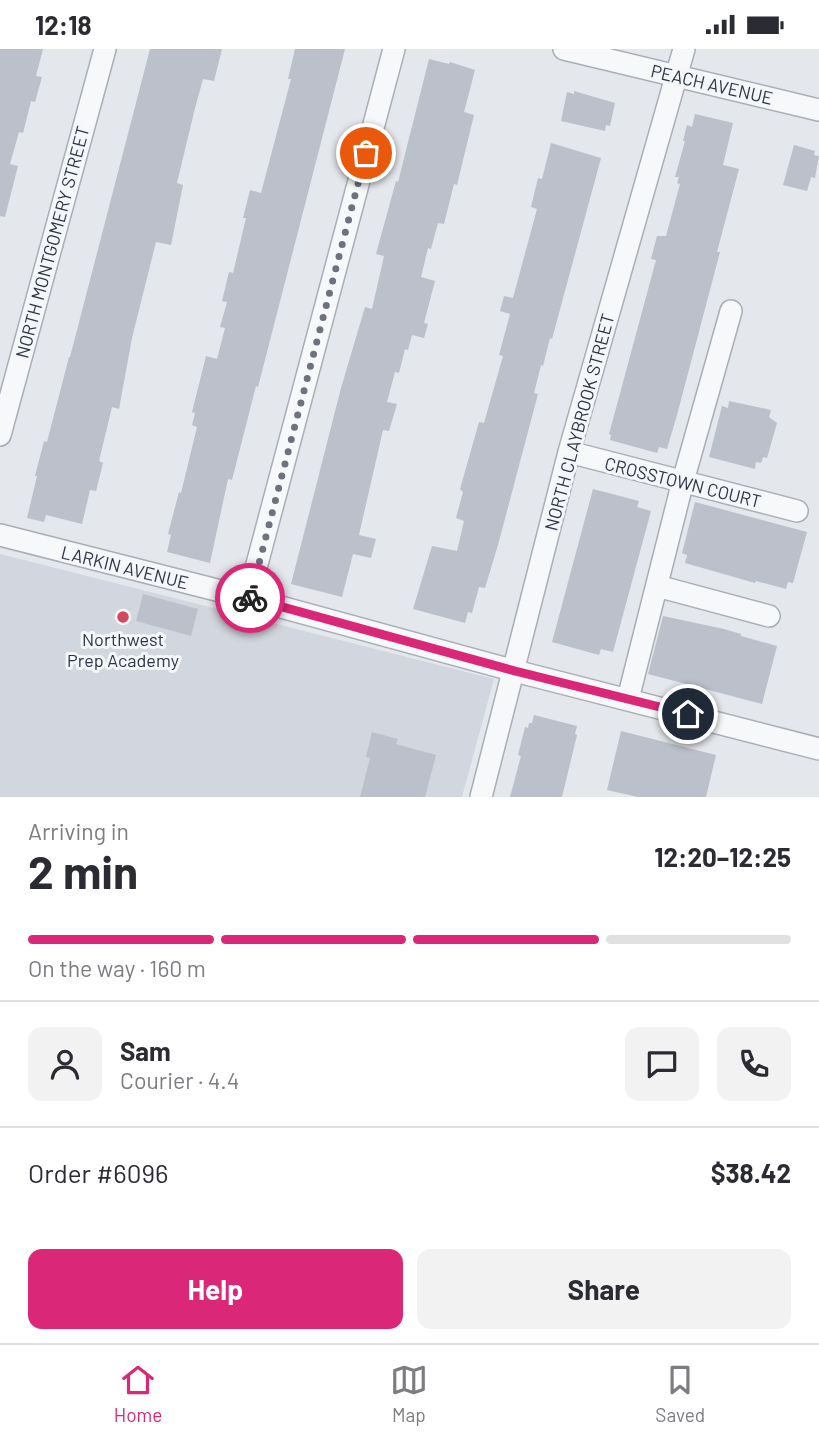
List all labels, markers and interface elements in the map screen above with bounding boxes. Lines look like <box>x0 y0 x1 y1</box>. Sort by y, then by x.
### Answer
text: 12:18 <box>35 9 92 40</box>
street label: PEACH AVENUE <box>649 59 775 109</box>
street label: NORTH MONTGOMERY STREET <box>10 123 94 361</box>
pin <box>336 123 396 183</box>
icon: bag <box>347 134 385 172</box>
street label: NORTH CLAYBROOK STREET <box>539 311 619 533</box>
street label: CROSSTOWN COURT <box>602 452 764 512</box>
street label: LARKIN AVENUE <box>59 541 191 593</box>
courier <box>215 563 285 633</box>
icon: bike <box>231 579 269 617</box>
marker: Northwest Prep Academy <box>115 609 131 625</box>
place label: Northwest Prep Academy <box>67 628 179 671</box>
pin <box>658 684 718 744</box>
icon: home <box>669 695 707 733</box>
text: Arriving in <box>28 817 129 845</box>
text: 12:20–12:25 <box>654 841 791 872</box>
text: 2 min <box>28 843 138 898</box>
text: On the way · 160 m <box>28 954 206 982</box>
button: person <box>28 1027 102 1101</box>
button: chat <box>625 1027 699 1101</box>
button: phone <box>717 1027 791 1101</box>
text: Sam <box>120 1035 171 1066</box>
text: Courier · 4.4 <box>120 1066 239 1094</box>
text: Order #6096 <box>28 1157 168 1188</box>
text: $38.42 <box>711 1157 791 1188</box>
button: Help <box>28 1249 403 1329</box>
button: Share <box>417 1249 791 1329</box>
tab: Home <box>114 1361 162 1426</box>
tab: Map <box>390 1361 428 1426</box>
tab: Saved <box>655 1361 705 1426</box>

